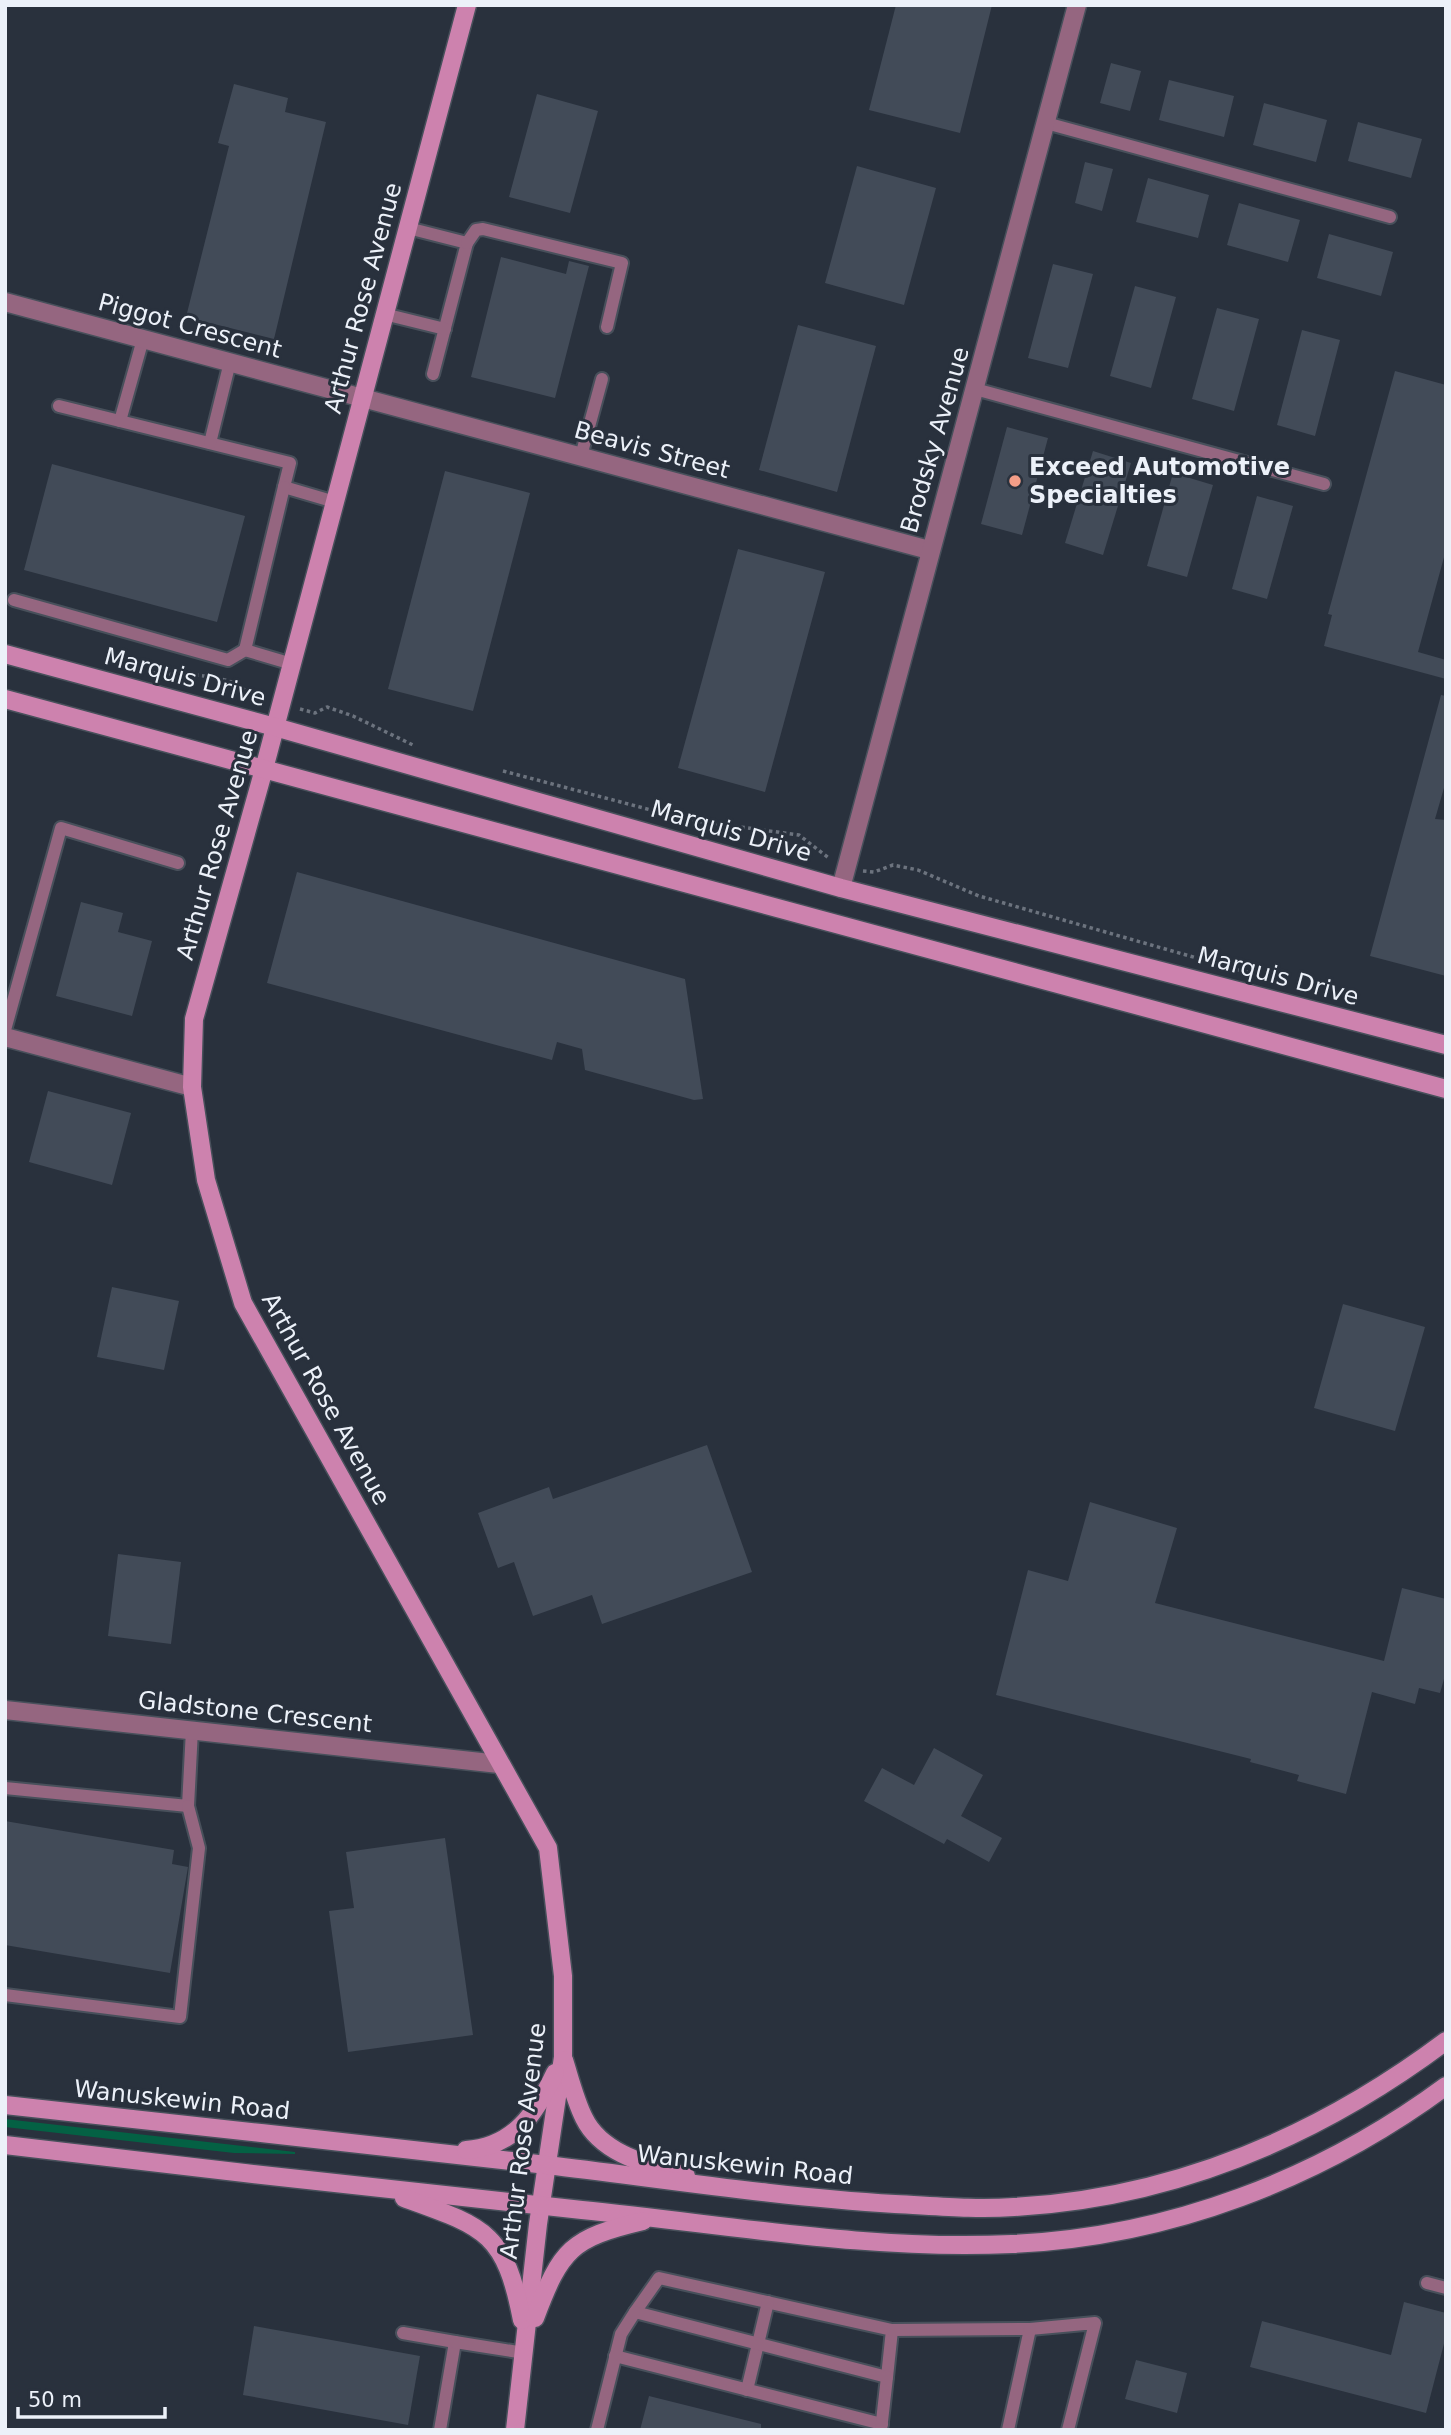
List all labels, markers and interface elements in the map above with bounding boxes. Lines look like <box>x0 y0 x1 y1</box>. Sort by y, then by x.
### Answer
street label: Arthur Rose Avenue <box>319 179 407 417</box>
street label: Piggot Crescent <box>95 288 285 364</box>
street label: Brodsky Avenue <box>895 344 975 536</box>
street label: Beavis Street <box>571 416 733 484</box>
place label: Exceed Automotive Specialties <box>1029 453 1290 509</box>
marker: Exceed Automotive Specialties <box>1007 473 1023 489</box>
street label: Marquis Drive <box>101 642 269 712</box>
street label: Arthur Rose Avenue <box>171 727 263 963</box>
street label: Marquis Drive <box>647 795 815 867</box>
street label: Marquis Drive <box>1194 941 1362 1011</box>
street label: Arthur Rose Avenue <box>256 1288 396 1510</box>
street label: Gladstone Crescent <box>137 1686 373 1738</box>
street label: Arthur Rose Avenue <box>495 2021 551 2261</box>
street label: Wanuskewin Road <box>73 2075 291 2125</box>
street label: Wanuskewin Road <box>636 2140 854 2190</box>
scale bar <box>18 2376 164 2420</box>
text: 50 m <box>28 2388 82 2412</box>

